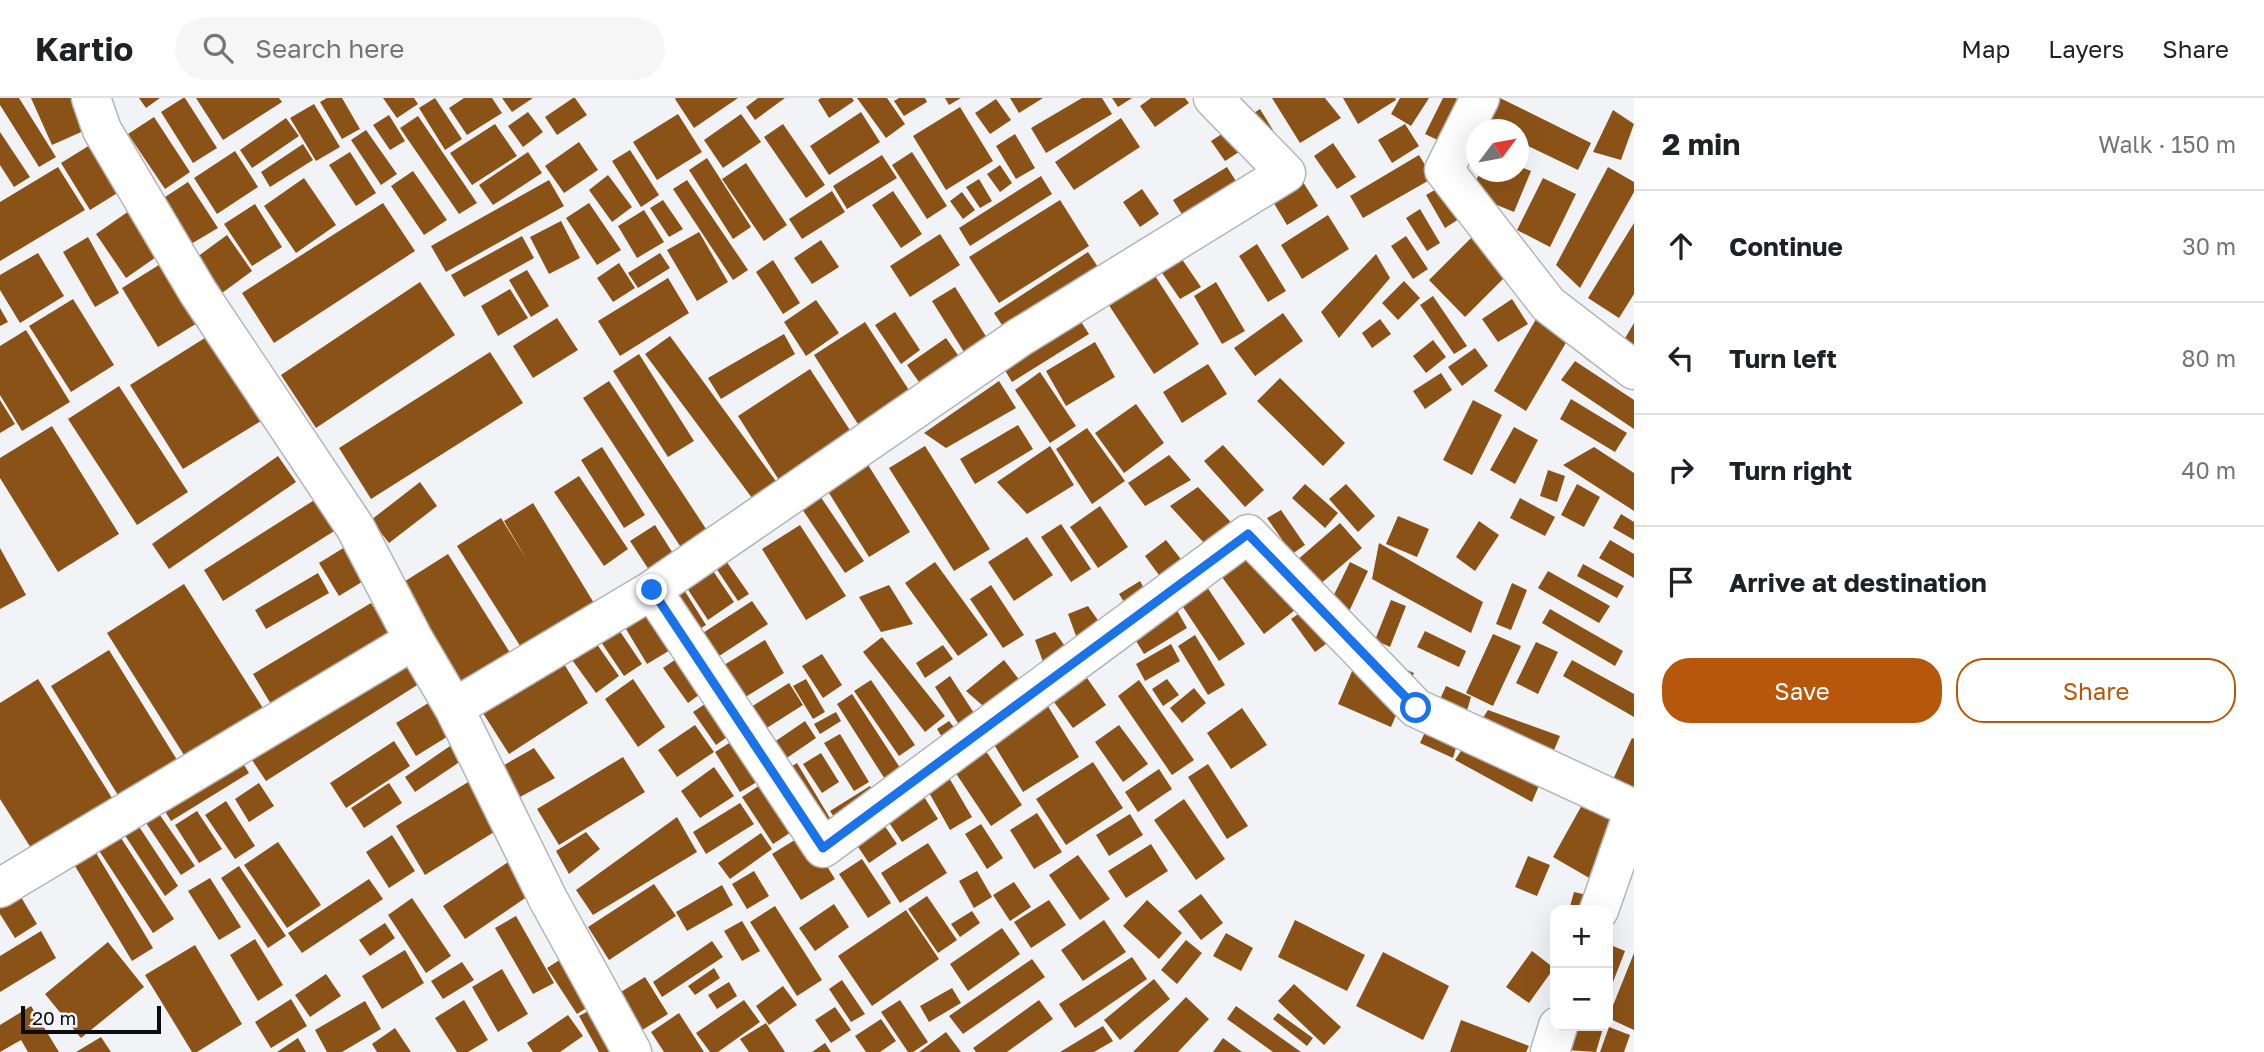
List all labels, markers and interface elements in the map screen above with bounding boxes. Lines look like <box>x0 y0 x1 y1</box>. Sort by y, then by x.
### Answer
search box <box>175 17 665 80</box>
text: Kartio <box>35 29 133 68</box>
icon: search <box>199 29 237 67</box>
text: Search here <box>255 33 404 64</box>
text: Map <box>1961 34 2010 63</box>
text: Layers <box>2048 34 2124 63</box>
text: Share <box>2162 34 2229 63</box>
north arrow <box>1466 119 1529 182</box>
text: 2 min <box>1662 126 1740 162</box>
text: Walk · 150 m <box>2098 130 2236 158</box>
icon: ahead <box>1662 227 1700 265</box>
text: Continue <box>1729 231 1843 262</box>
text: 30 m <box>2182 232 2236 260</box>
icon: left <box>1662 339 1700 377</box>
text: Turn left <box>1729 343 1837 374</box>
text: 80 m <box>2182 344 2236 372</box>
icon: right <box>1662 451 1700 489</box>
text: Turn right <box>1729 455 1852 486</box>
text: 40 m <box>2182 456 2236 484</box>
icon: arrive <box>1662 563 1700 601</box>
text: Arrive at destination <box>1729 567 1987 598</box>
route end <box>636 574 667 605</box>
button: Save <box>1662 658 1942 723</box>
button: Share <box>1956 658 2236 723</box>
route start <box>1400 692 1431 723</box>
map controls <box>1550 905 1613 1031</box>
button: + <box>1550 905 1613 968</box>
button: − <box>1550 968 1613 1031</box>
scale bar <box>21 1003 161 1035</box>
text: 20 m <box>32 1006 76 1029</box>

